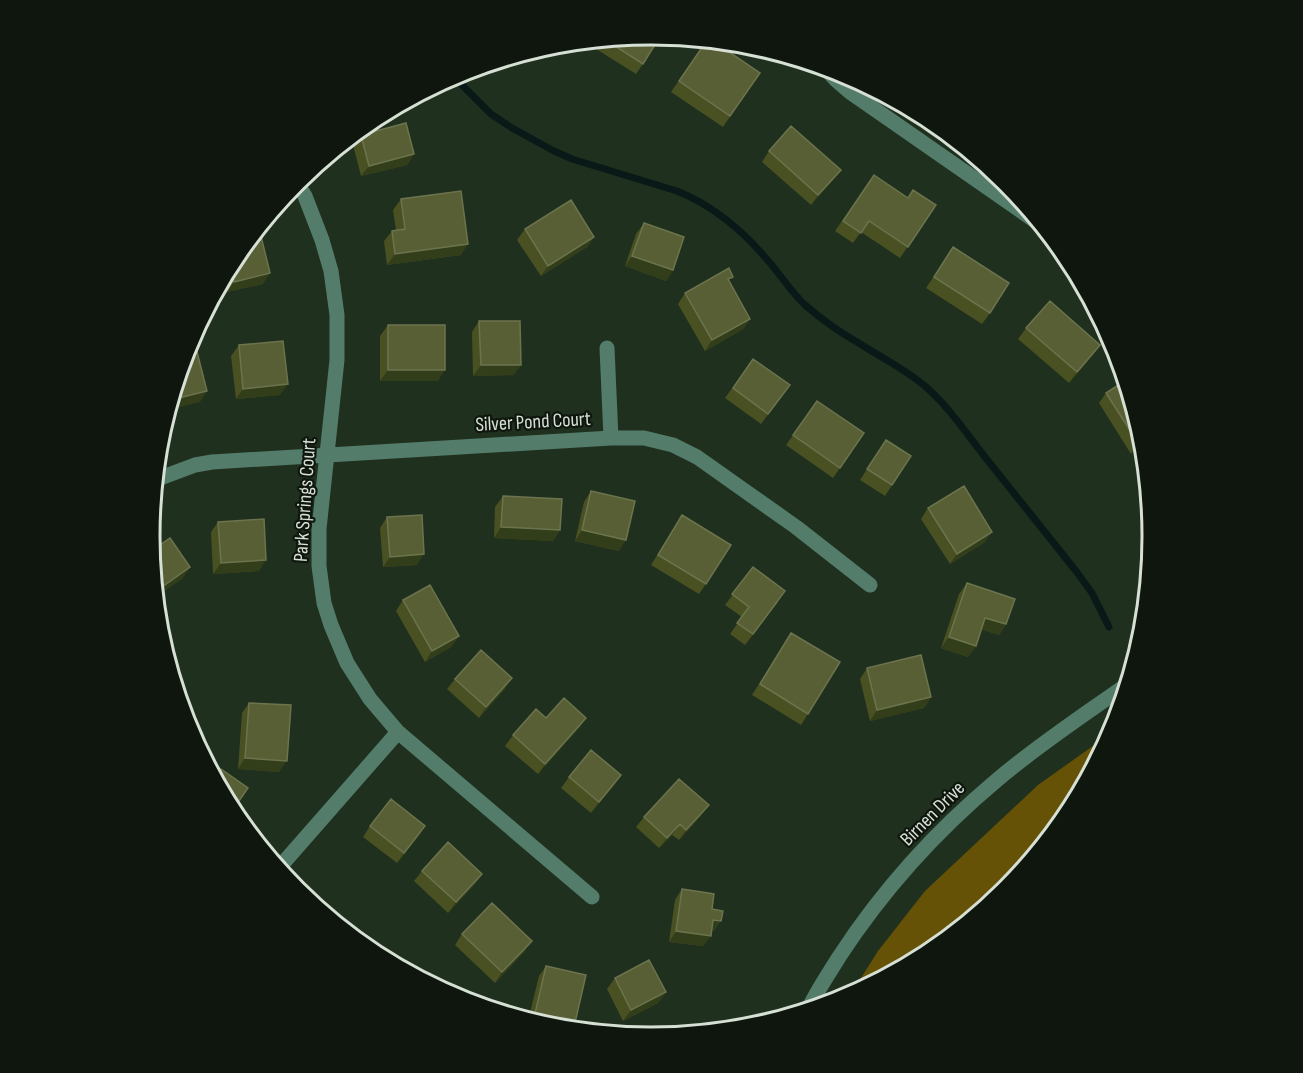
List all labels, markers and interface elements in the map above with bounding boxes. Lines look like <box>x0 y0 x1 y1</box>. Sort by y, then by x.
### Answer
street label: Silver Pond Court <box>475 407 591 437</box>
street label: Park Springs Court <box>289 437 321 563</box>
street label: Birnen Drive <box>895 776 970 851</box>

